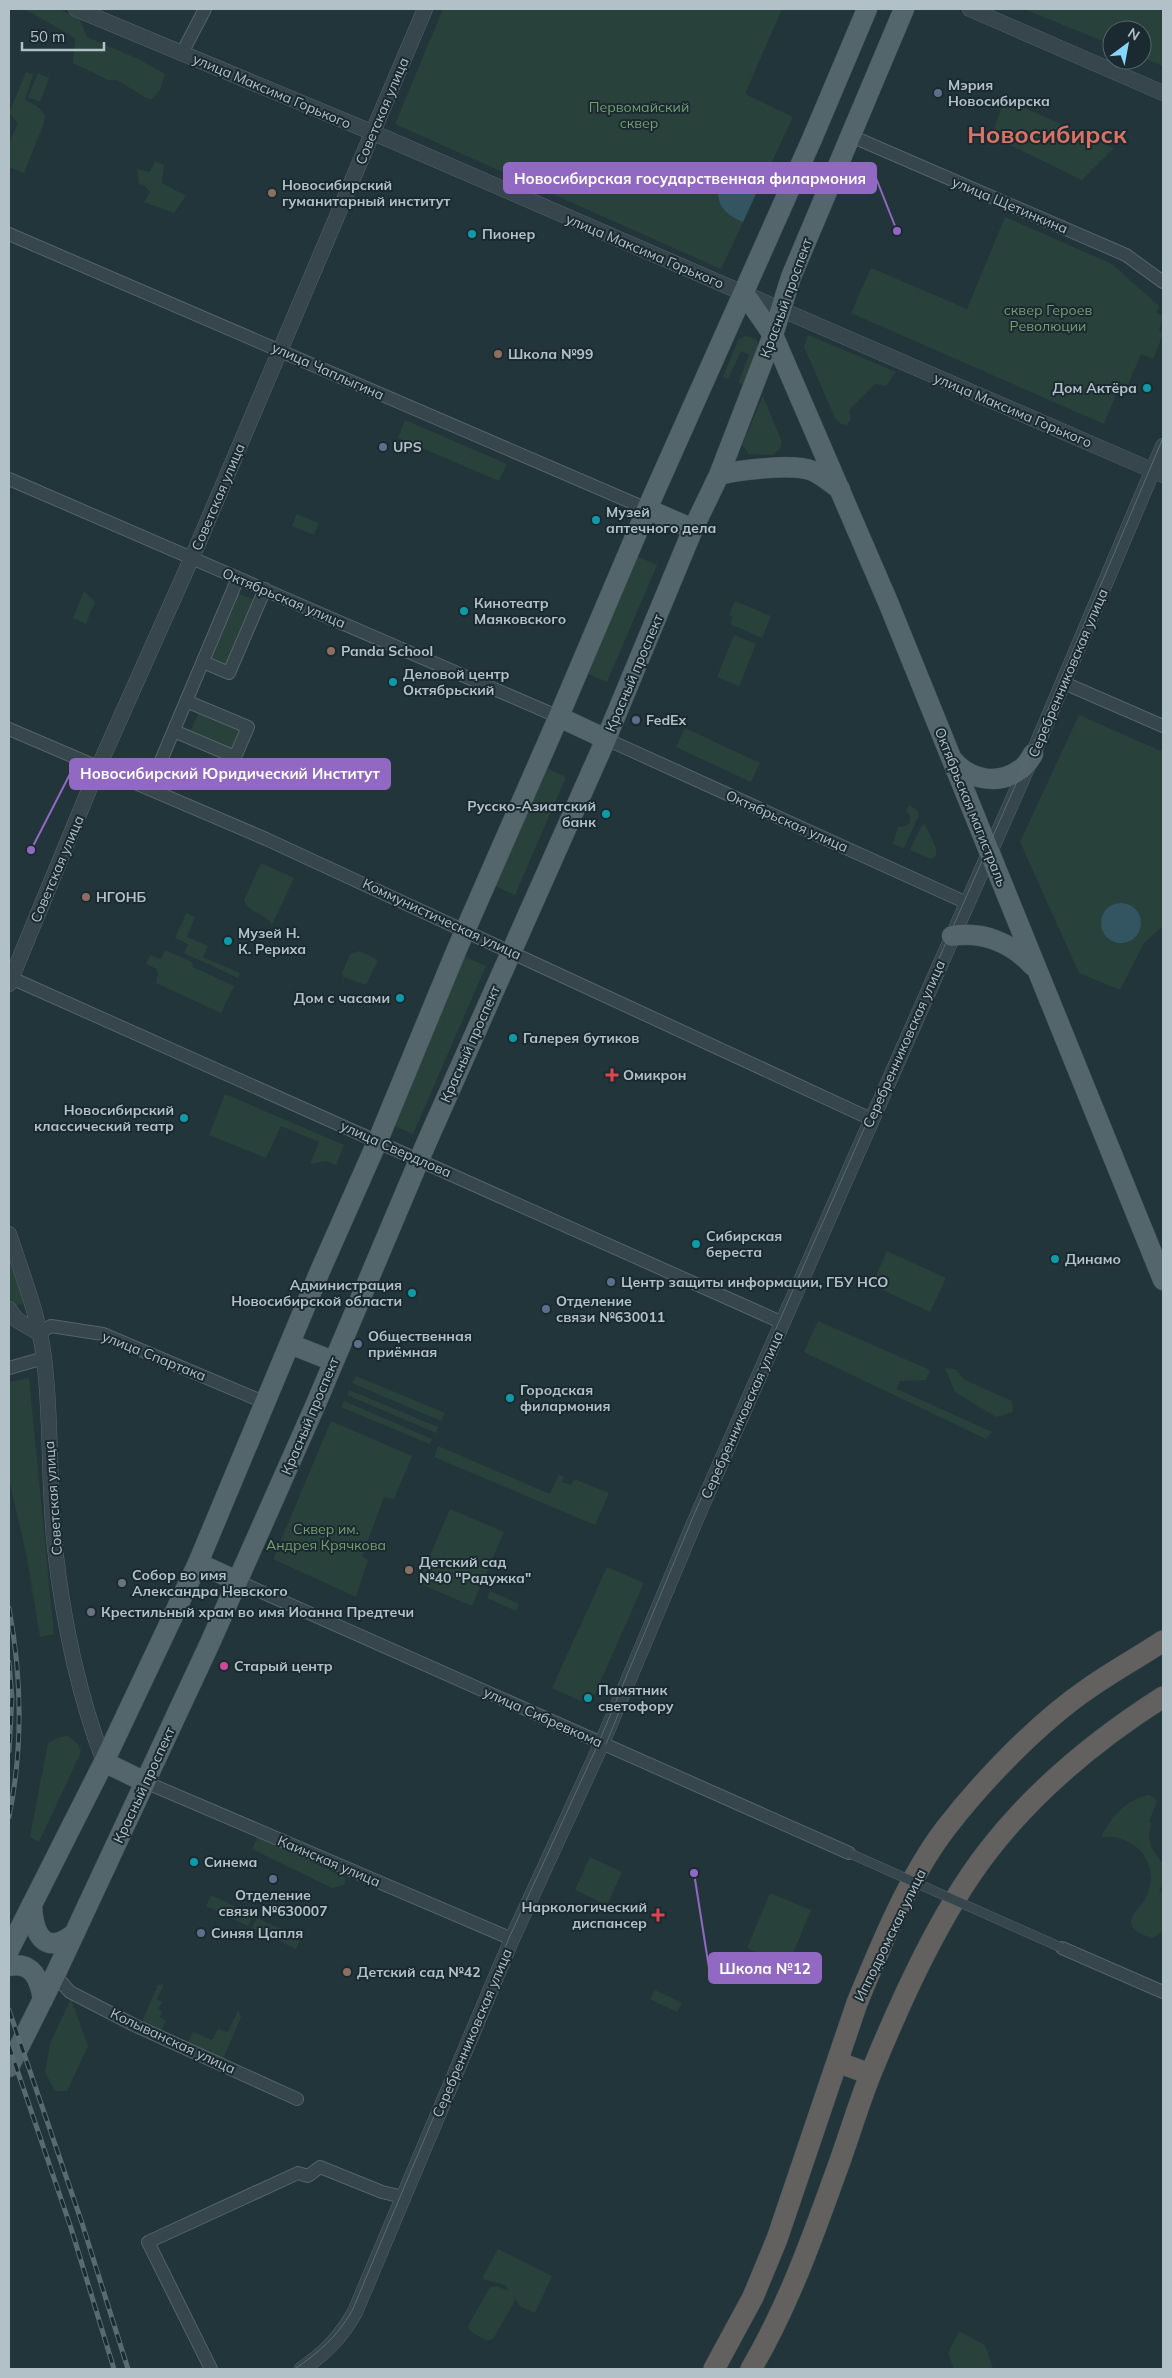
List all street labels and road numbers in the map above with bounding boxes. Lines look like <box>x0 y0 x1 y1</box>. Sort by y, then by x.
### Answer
street label: улица Максима Горького <box>190 49 354 133</box>
street label: Советская улица <box>351 55 413 167</box>
street label: улица Щетинкина <box>950 173 1070 237</box>
street label: улица Максима Горького <box>563 209 727 293</box>
street label: Красный проспект <box>756 235 816 360</box>
street label: улица Чаплыгина <box>269 338 387 404</box>
street label: улица Максима Горького <box>931 368 1095 452</box>
street label: Советская улица <box>187 441 249 553</box>
street label: Октябрьская улица <box>220 564 348 632</box>
street label: Серебренниковская улица <box>1024 586 1112 760</box>
street label: Красный проспект <box>601 611 667 735</box>
street label: Октябрьская магистраль <box>931 725 1011 890</box>
street label: Октябрьская улица <box>723 786 851 856</box>
street label: Советская улица <box>26 813 88 925</box>
street label: Коммунистическая улица <box>360 874 524 964</box>
street label: Серебренниковская улица <box>859 957 949 1131</box>
street label: Красный проспект <box>436 982 504 1105</box>
street label: улица Свердлова <box>338 1117 454 1181</box>
street label: улица Спартака <box>99 1327 209 1385</box>
street label: Серебренниковская улица <box>697 1328 787 1502</box>
street label: Красный проспект <box>277 1354 343 1478</box>
street label: Советская улица <box>40 1440 66 1556</box>
street label: улица Сибревкома <box>481 1683 605 1751</box>
street label: Красный проспект <box>109 1723 179 1846</box>
street label: Каинская улица <box>275 1831 383 1891</box>
street label: Ипподромская улица <box>850 1866 930 2004</box>
street label: Серебренниковская улица <box>428 1946 516 2120</box>
street label: Колыванская улица <box>108 2004 238 2078</box>

